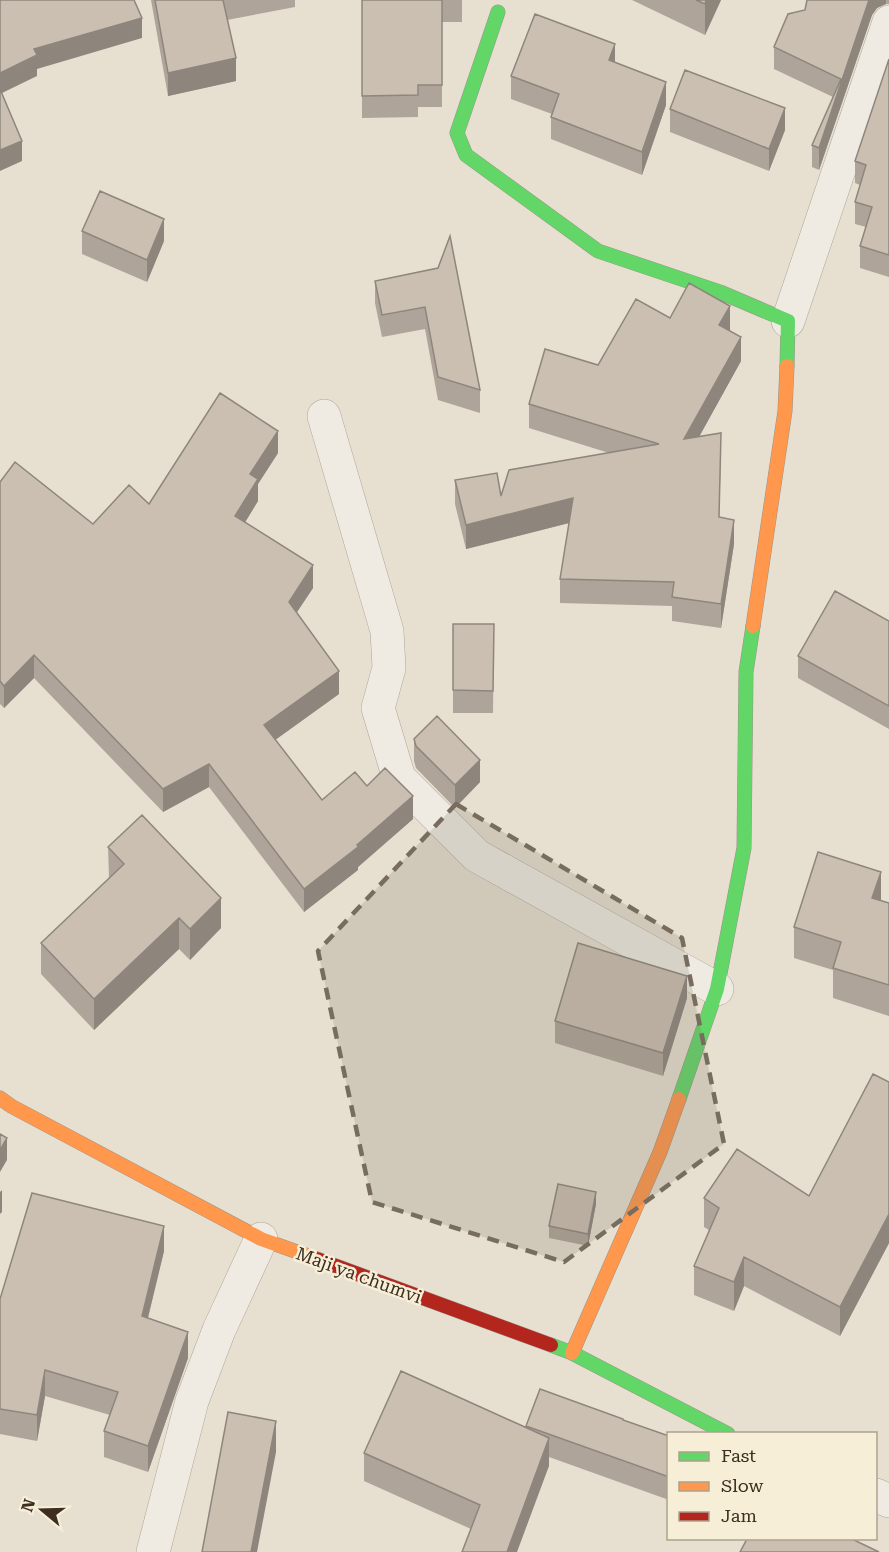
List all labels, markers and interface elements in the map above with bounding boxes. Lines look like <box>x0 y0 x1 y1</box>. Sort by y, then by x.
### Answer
street label: Maji ya chumvi <box>293 1243 425 1308</box>
legend <box>667 1432 877 1540</box>
text: Fast <box>721 1445 756 1466</box>
text: Slow <box>721 1475 763 1496</box>
north arrow <box>12 1480 72 1540</box>
text: N <box>17 1496 39 1514</box>
text: Jam <box>721 1505 757 1526</box>

